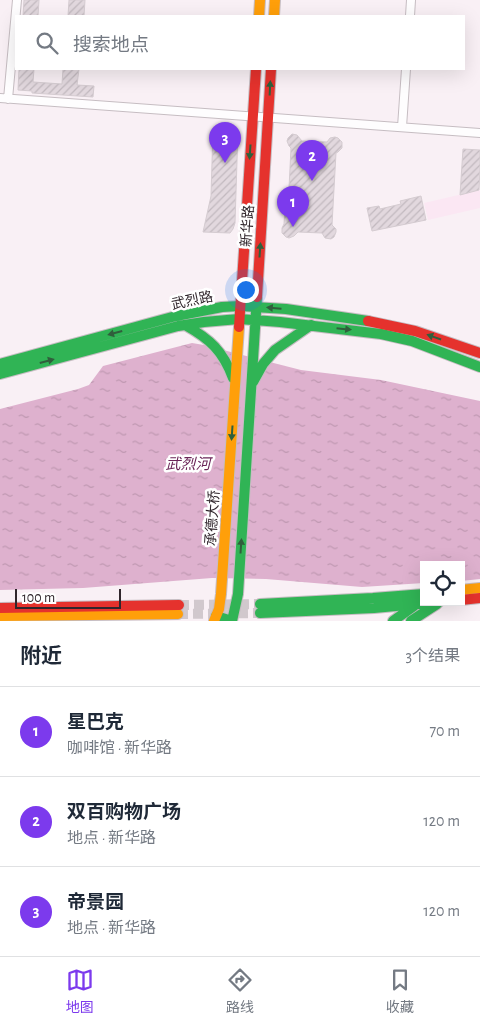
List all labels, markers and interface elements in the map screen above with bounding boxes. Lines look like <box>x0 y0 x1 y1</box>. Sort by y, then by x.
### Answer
search box <box>15 15 465 70</box>
icon: search <box>33 29 61 57</box>
text: 搜索地点 <box>73 36 149 55</box>
one-way arrow <box>266 79 274 95</box>
pin: 3 <box>209 122 241 163</box>
pin: 2 <box>296 140 328 181</box>
one-way arrow <box>246 145 254 161</box>
pin: 1 <box>277 186 309 227</box>
street label: 新华路 <box>238 204 256 248</box>
one-way arrow <box>256 242 264 258</box>
your location <box>233 277 259 303</box>
street label: 武烈路 <box>170 289 214 312</box>
one-way arrow <box>266 304 282 312</box>
one-way arrow <box>336 325 352 333</box>
one-way arrow <box>108 329 123 337</box>
one-way arrow <box>426 333 441 341</box>
one-way arrow <box>39 357 55 365</box>
one-way arrow <box>228 425 236 441</box>
water label: 武烈河 <box>165 456 213 472</box>
street label: 承德大桥 <box>202 490 222 546</box>
one-way arrow <box>237 537 245 553</box>
map controls <box>420 561 465 606</box>
button: locate <box>420 561 465 606</box>
scale bar <box>15 586 121 609</box>
text: 100 m <box>22 591 55 605</box>
text: 附近 <box>20 646 62 667</box>
text: 3个结果 <box>405 648 460 664</box>
text: 星巴克 <box>67 713 124 732</box>
text: 1 <box>33 723 39 739</box>
text: 70 m <box>429 723 460 739</box>
text: 咖啡馆 · 新华路 <box>67 740 172 756</box>
text: 双百购物广场 <box>67 803 181 822</box>
text: 2 <box>32 813 40 829</box>
text: 120 m <box>423 813 460 829</box>
text: 地点 · 新华路 <box>67 830 156 846</box>
text: 帝景园 <box>67 893 124 912</box>
text: 3 <box>33 903 39 919</box>
text: 120 m <box>423 903 460 919</box>
text: 地点 · 新华路 <box>67 920 156 936</box>
tab: 地图 <box>66 966 94 1017</box>
tab: 路线 <box>226 966 254 1017</box>
tab: 收藏 <box>386 966 414 1017</box>

